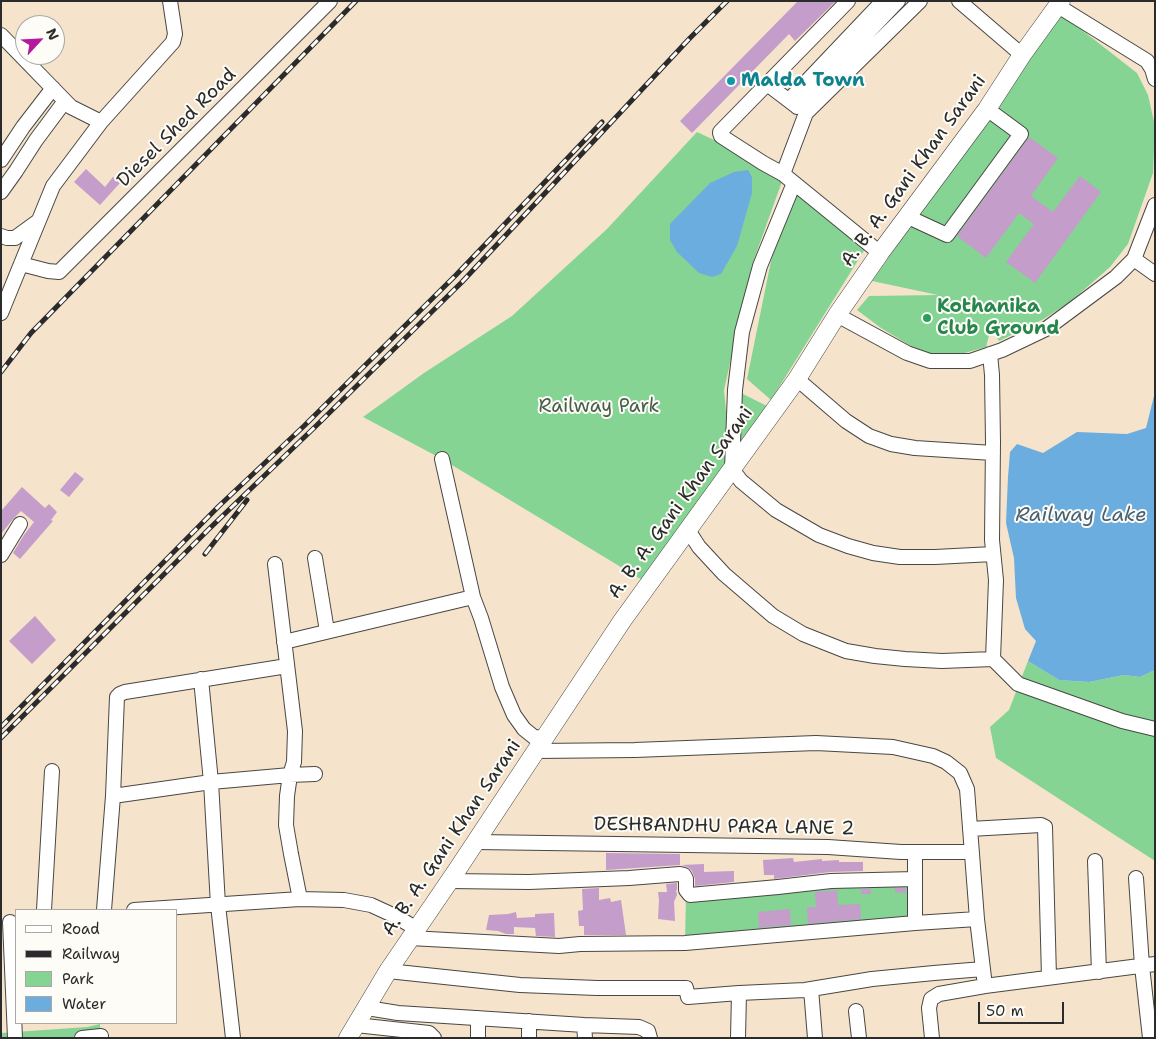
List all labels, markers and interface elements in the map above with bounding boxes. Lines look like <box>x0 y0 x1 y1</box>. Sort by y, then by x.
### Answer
north arrow <box>15 15 65 65</box>
text: N <box>42 25 63 43</box>
street label: Diesel Shed Road <box>113 64 241 192</box>
place label: Malda Town <box>741 70 865 92</box>
street label: A. B. A. Gani Khan Sarani <box>837 70 991 272</box>
marker: Malda Town <box>725 75 737 87</box>
place label: Kothanika Club Ground <box>937 296 1060 340</box>
marker: Kothanika Club Ground <box>921 312 933 324</box>
park label: Railway Park <box>539 396 659 418</box>
street label: A. B. A. Gani Khan Sarani <box>604 402 758 604</box>
water label: Railway Lake <box>1015 504 1147 528</box>
street label: A. B. A. Gani Khan Sarani <box>378 735 526 941</box>
street label: DESHBANDHU PARA LANE 2 <box>593 813 855 841</box>
legend <box>15 909 178 1024</box>
text: Road <box>62 919 100 939</box>
text: Railway <box>62 944 120 964</box>
text: Park <box>62 969 94 989</box>
scale bar <box>981 992 1067 1024</box>
text: Water <box>62 994 106 1014</box>
text: 50 m <box>986 1001 1024 1021</box>

